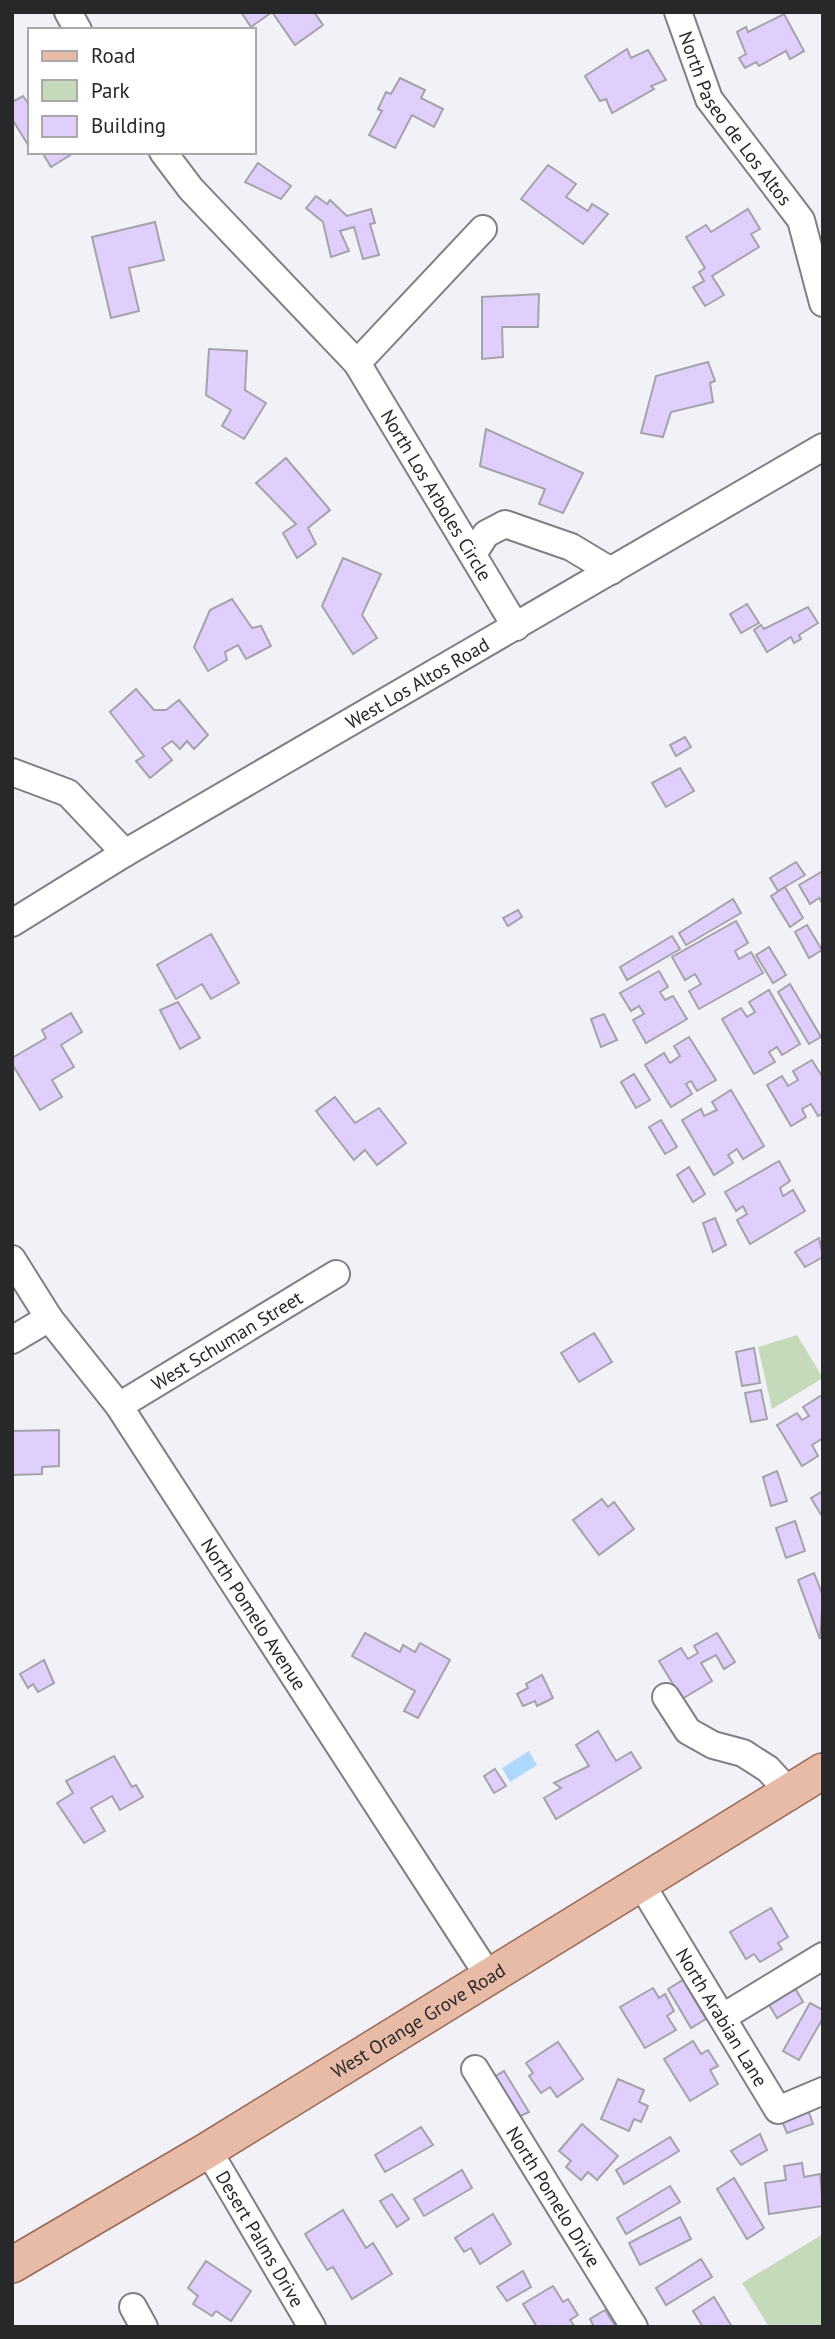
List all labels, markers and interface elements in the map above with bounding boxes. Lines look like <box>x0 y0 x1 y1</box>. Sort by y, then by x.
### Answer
legend <box>28 28 256 154</box>
street label: North Paseo de Los Altos <box>674 28 797 210</box>
text: Road <box>91 42 135 69</box>
text: Park <box>91 77 130 104</box>
text: Building <box>91 112 166 139</box>
street label: North Los Arboles Circle <box>376 405 497 585</box>
street label: West Los Altos Road <box>341 632 493 734</box>
street label: West Schuman Street <box>147 1285 307 1396</box>
street label: North Pomelo Avenue <box>196 1533 312 1695</box>
street label: North Arabian Lane <box>671 1944 773 2091</box>
street label: West Orange Grove Road <box>326 1958 510 2083</box>
street label: North Pomelo Drive <box>501 2122 606 2271</box>
street label: Desert Palms Drive <box>211 2166 310 2311</box>

